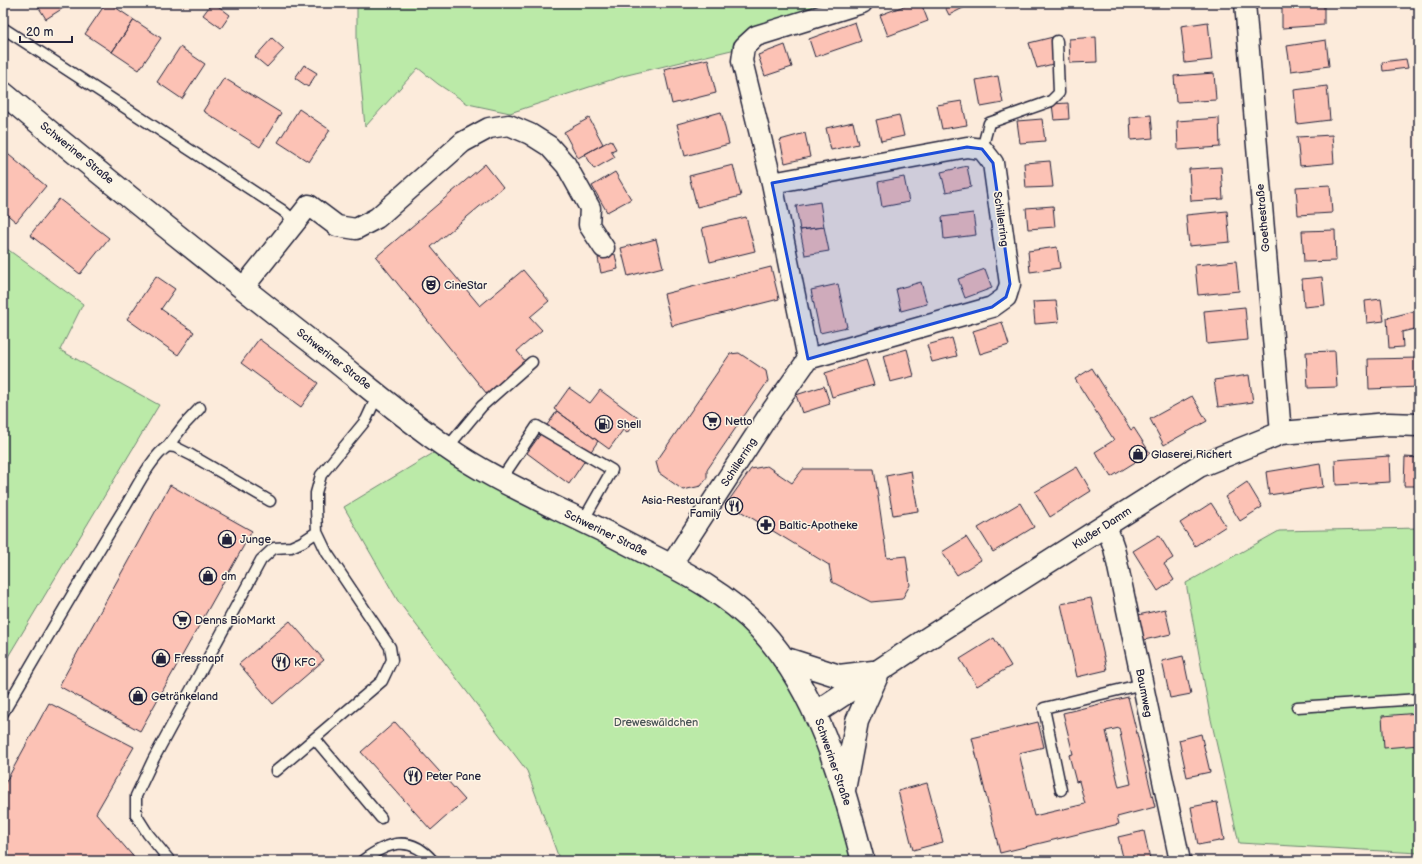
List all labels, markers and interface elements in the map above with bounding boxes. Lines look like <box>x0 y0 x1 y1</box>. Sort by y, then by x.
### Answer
scale bar <box>20 18 72 44</box>
text: 20 m <box>26 25 53 40</box>
street label: Schweriner Straße <box>38 119 117 187</box>
street label: Goethestraße <box>1253 183 1272 253</box>
street label: Schillerring <box>991 191 1011 247</box>
theatre icon: CineStar <box>421 275 441 295</box>
place label: CineStar <box>444 279 488 292</box>
street label: Schweriner Straße <box>294 326 374 392</box>
supermarket icon: Netto <box>702 411 722 431</box>
fuel station icon: Shell <box>594 414 614 434</box>
place label: Netto <box>725 415 752 428</box>
place label: Shell <box>617 418 641 431</box>
street label: Schillerring <box>718 435 760 489</box>
shop icon: Glaserei Richert <box>1128 444 1148 464</box>
place label: Glaserei Richert <box>1151 448 1233 461</box>
place label: Asia-Restaurant Family <box>642 494 722 520</box>
restaurant icon: Asia-Restaurant Family <box>724 496 744 516</box>
street label: Klußer Damm <box>1070 504 1134 552</box>
street label: Schweriner Straße <box>562 507 650 559</box>
pharmacy icon: Baltic-Apotheke <box>756 515 776 535</box>
place label: Baltic-Apotheke <box>779 519 858 532</box>
shop icon: Junge <box>217 529 237 549</box>
place label: Junge <box>240 533 271 546</box>
shop icon: dm <box>198 566 218 586</box>
place label: dm <box>221 570 236 583</box>
supermarket icon: Denns BioMarkt <box>172 610 192 630</box>
place label: Denns BioMarkt <box>195 614 276 627</box>
shop icon: Fressnapf <box>151 648 171 668</box>
place label: Fressnapf <box>174 652 224 665</box>
restaurant icon: KFC <box>271 652 291 672</box>
place label: KFC <box>294 656 316 669</box>
street label: Baumweg <box>1133 668 1155 718</box>
shop icon: Getränkeland <box>128 686 148 706</box>
place label: Getränkeland <box>151 690 218 703</box>
park label: Dreweswäldchen <box>614 716 698 729</box>
street label: Schweriner Straße <box>812 717 854 808</box>
restaurant icon: Peter Pane <box>403 766 423 786</box>
place label: Peter Pane <box>426 770 481 783</box>

